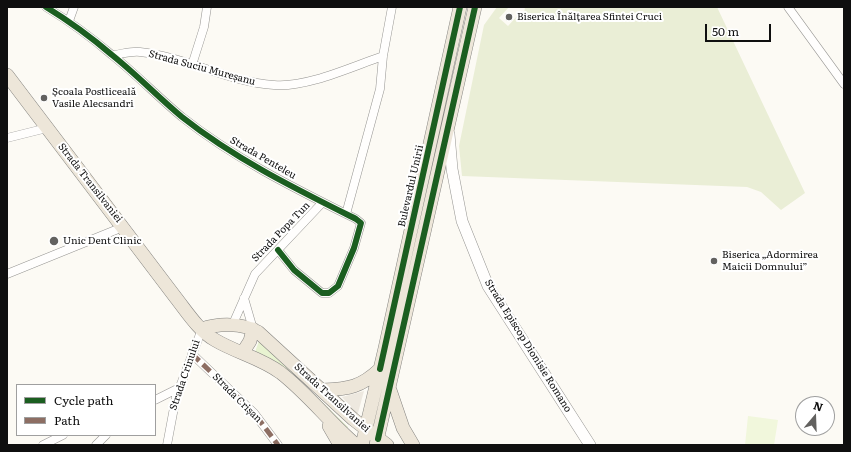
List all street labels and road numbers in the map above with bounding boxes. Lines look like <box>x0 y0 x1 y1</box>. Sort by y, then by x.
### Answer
street label: Strada Suciu Mureșanu <box>147 48 257 88</box>
street label: Strada Penteleu <box>228 134 298 182</box>
street label: Strada Transilvaniei <box>55 141 125 225</box>
street label: Bulevardul Unirii <box>396 144 426 228</box>
street label: Strada Popa Tun <box>249 200 313 264</box>
street label: Strada Episcop Dionisie Romano <box>482 277 574 415</box>
street label: Strada Crinului <box>167 338 203 412</box>
street label: Strada Transilvaniei <box>292 361 372 435</box>
street label: Strada Crișan <box>210 371 264 425</box>

